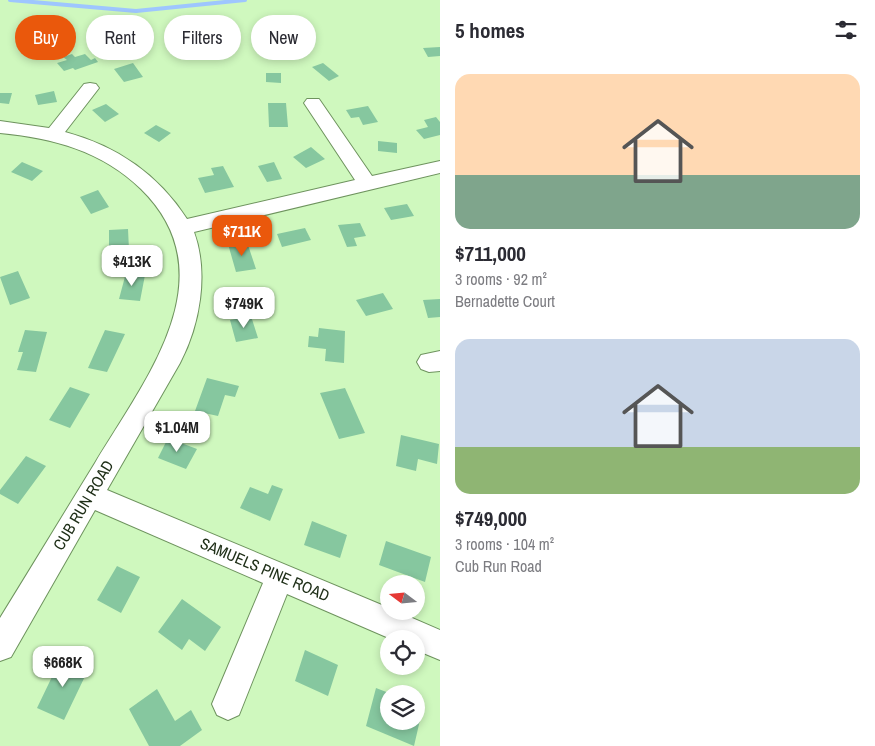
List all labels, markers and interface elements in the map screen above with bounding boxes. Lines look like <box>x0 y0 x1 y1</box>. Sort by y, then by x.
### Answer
chip: Buy <box>15 15 76 60</box>
chip: Rent <box>86 15 154 60</box>
chip: Filters <box>164 15 241 60</box>
chip: New <box>251 15 316 60</box>
text: 5 homes <box>455 16 525 45</box>
icon: filters <box>832 16 860 44</box>
icon: home <box>613 106 703 196</box>
pin: $711K <box>207 214 277 257</box>
text: $711K <box>223 220 261 242</box>
text: $711,000 <box>455 239 526 268</box>
pin: $413K <box>97 244 167 287</box>
text: $413K <box>113 250 151 272</box>
text: 3 rooms · 92 m² <box>455 268 547 290</box>
pin: $749K <box>209 286 279 329</box>
text: Bernadette Court <box>455 290 555 312</box>
text: $749K <box>225 292 263 314</box>
icon: home <box>613 371 703 461</box>
pin: $1.04M <box>136 410 218 453</box>
text: $1.04M <box>155 416 199 438</box>
street label: CUB RUN ROAD <box>47 456 119 554</box>
text: $749,000 <box>455 504 527 533</box>
street label: SAMUELS PINE ROAD <box>197 532 333 606</box>
text: 3 rooms · 104 m² <box>455 533 554 555</box>
text: Cub Run Road <box>455 555 542 577</box>
north arrow <box>380 575 425 620</box>
map controls <box>380 575 425 730</box>
button: locate <box>380 630 425 675</box>
pin: $668K <box>28 646 98 688</box>
text: $668K <box>44 651 82 673</box>
button: layers <box>380 685 425 730</box>

